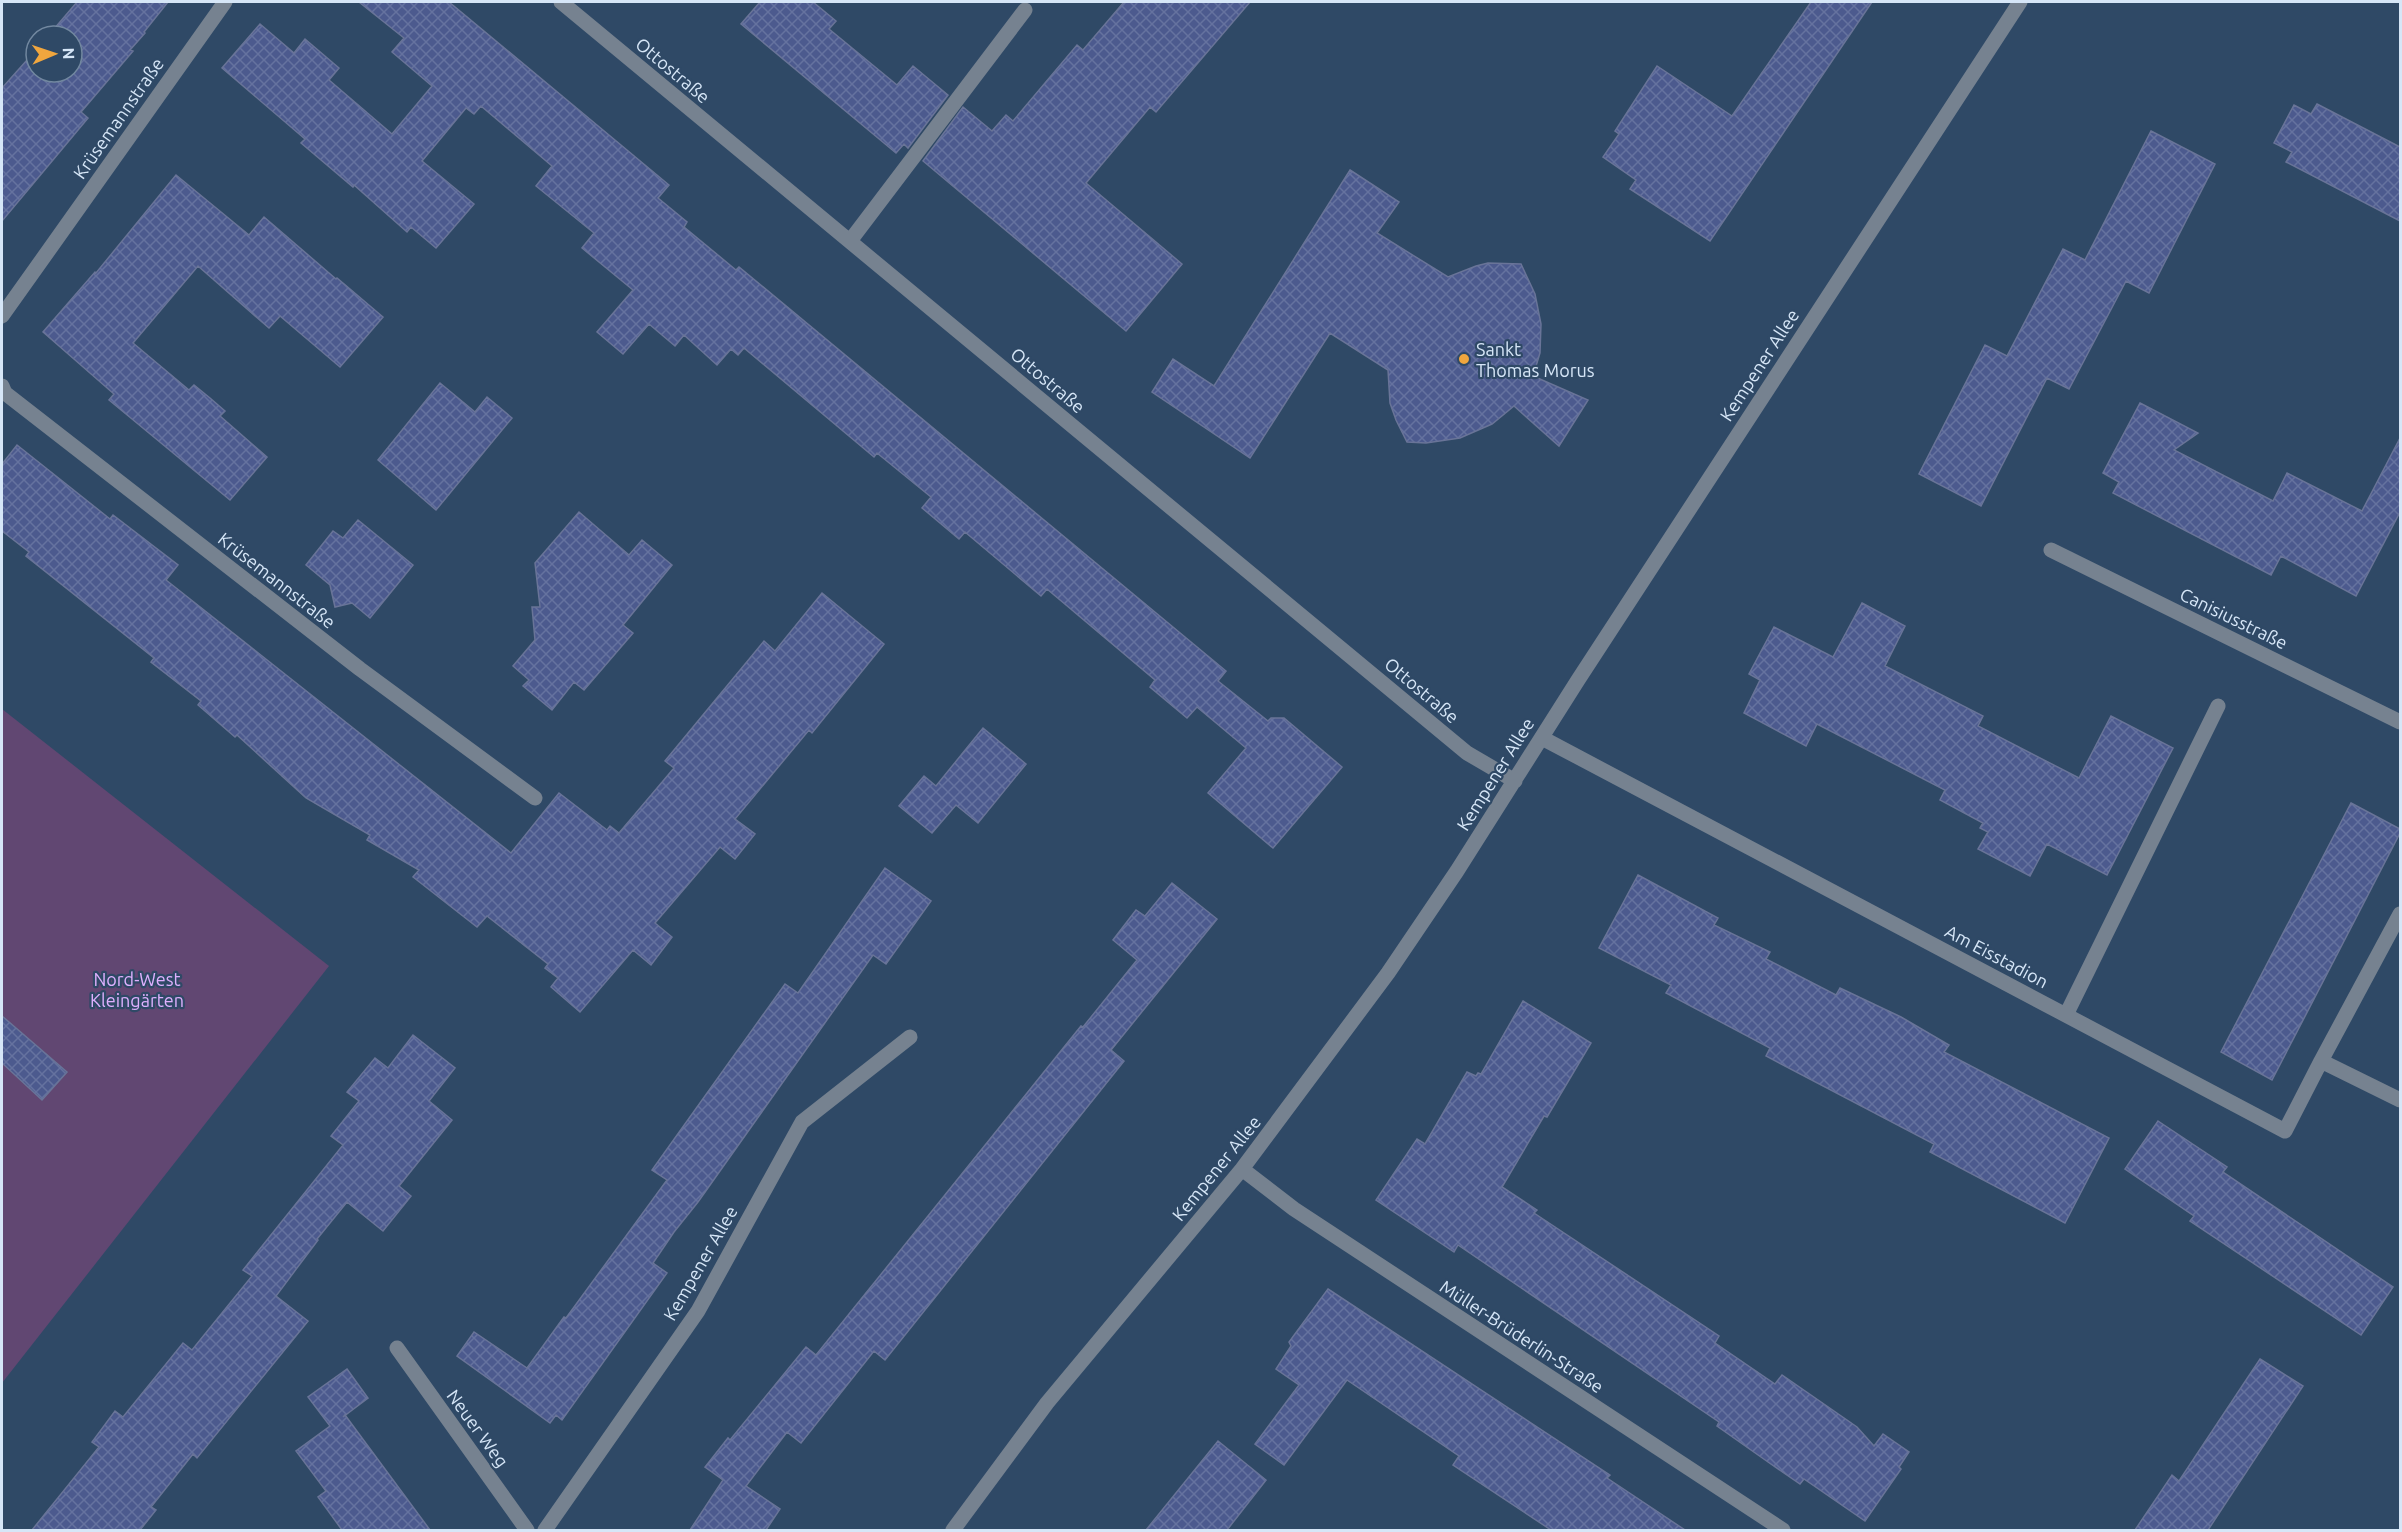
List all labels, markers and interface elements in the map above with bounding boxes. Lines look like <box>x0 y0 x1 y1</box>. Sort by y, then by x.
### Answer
north arrow <box>24 24 84 84</box>
street label: Ottostraße <box>632 33 714 107</box>
text: N <box>60 47 78 60</box>
street label: Krüsemannstraße <box>69 54 167 182</box>
street label: Kempener Allee <box>1716 306 1802 424</box>
place label: Sankt Thomas Morus <box>1476 339 1595 380</box>
street label: Ottostraße <box>1007 343 1089 417</box>
marker: Sankt Thomas Morus <box>1457 352 1471 366</box>
street label: Krüsemannstraße <box>215 528 339 632</box>
street label: Canisiusstraße <box>2177 583 2291 653</box>
street label: Ottostraße <box>1381 653 1463 727</box>
street label: Kempener Allee <box>1452 714 1538 834</box>
street label: Am Eisstadion <box>1942 921 2052 991</box>
park label: Nord-West Kleingärten <box>90 969 184 1010</box>
street label: Kempener Allee <box>1168 1112 1264 1224</box>
street label: Kempener Allee <box>659 1202 741 1324</box>
street label: Müller-Brüderlin-Straße <box>1437 1276 1607 1396</box>
street label: Neuer Weg <box>443 1385 513 1471</box>

